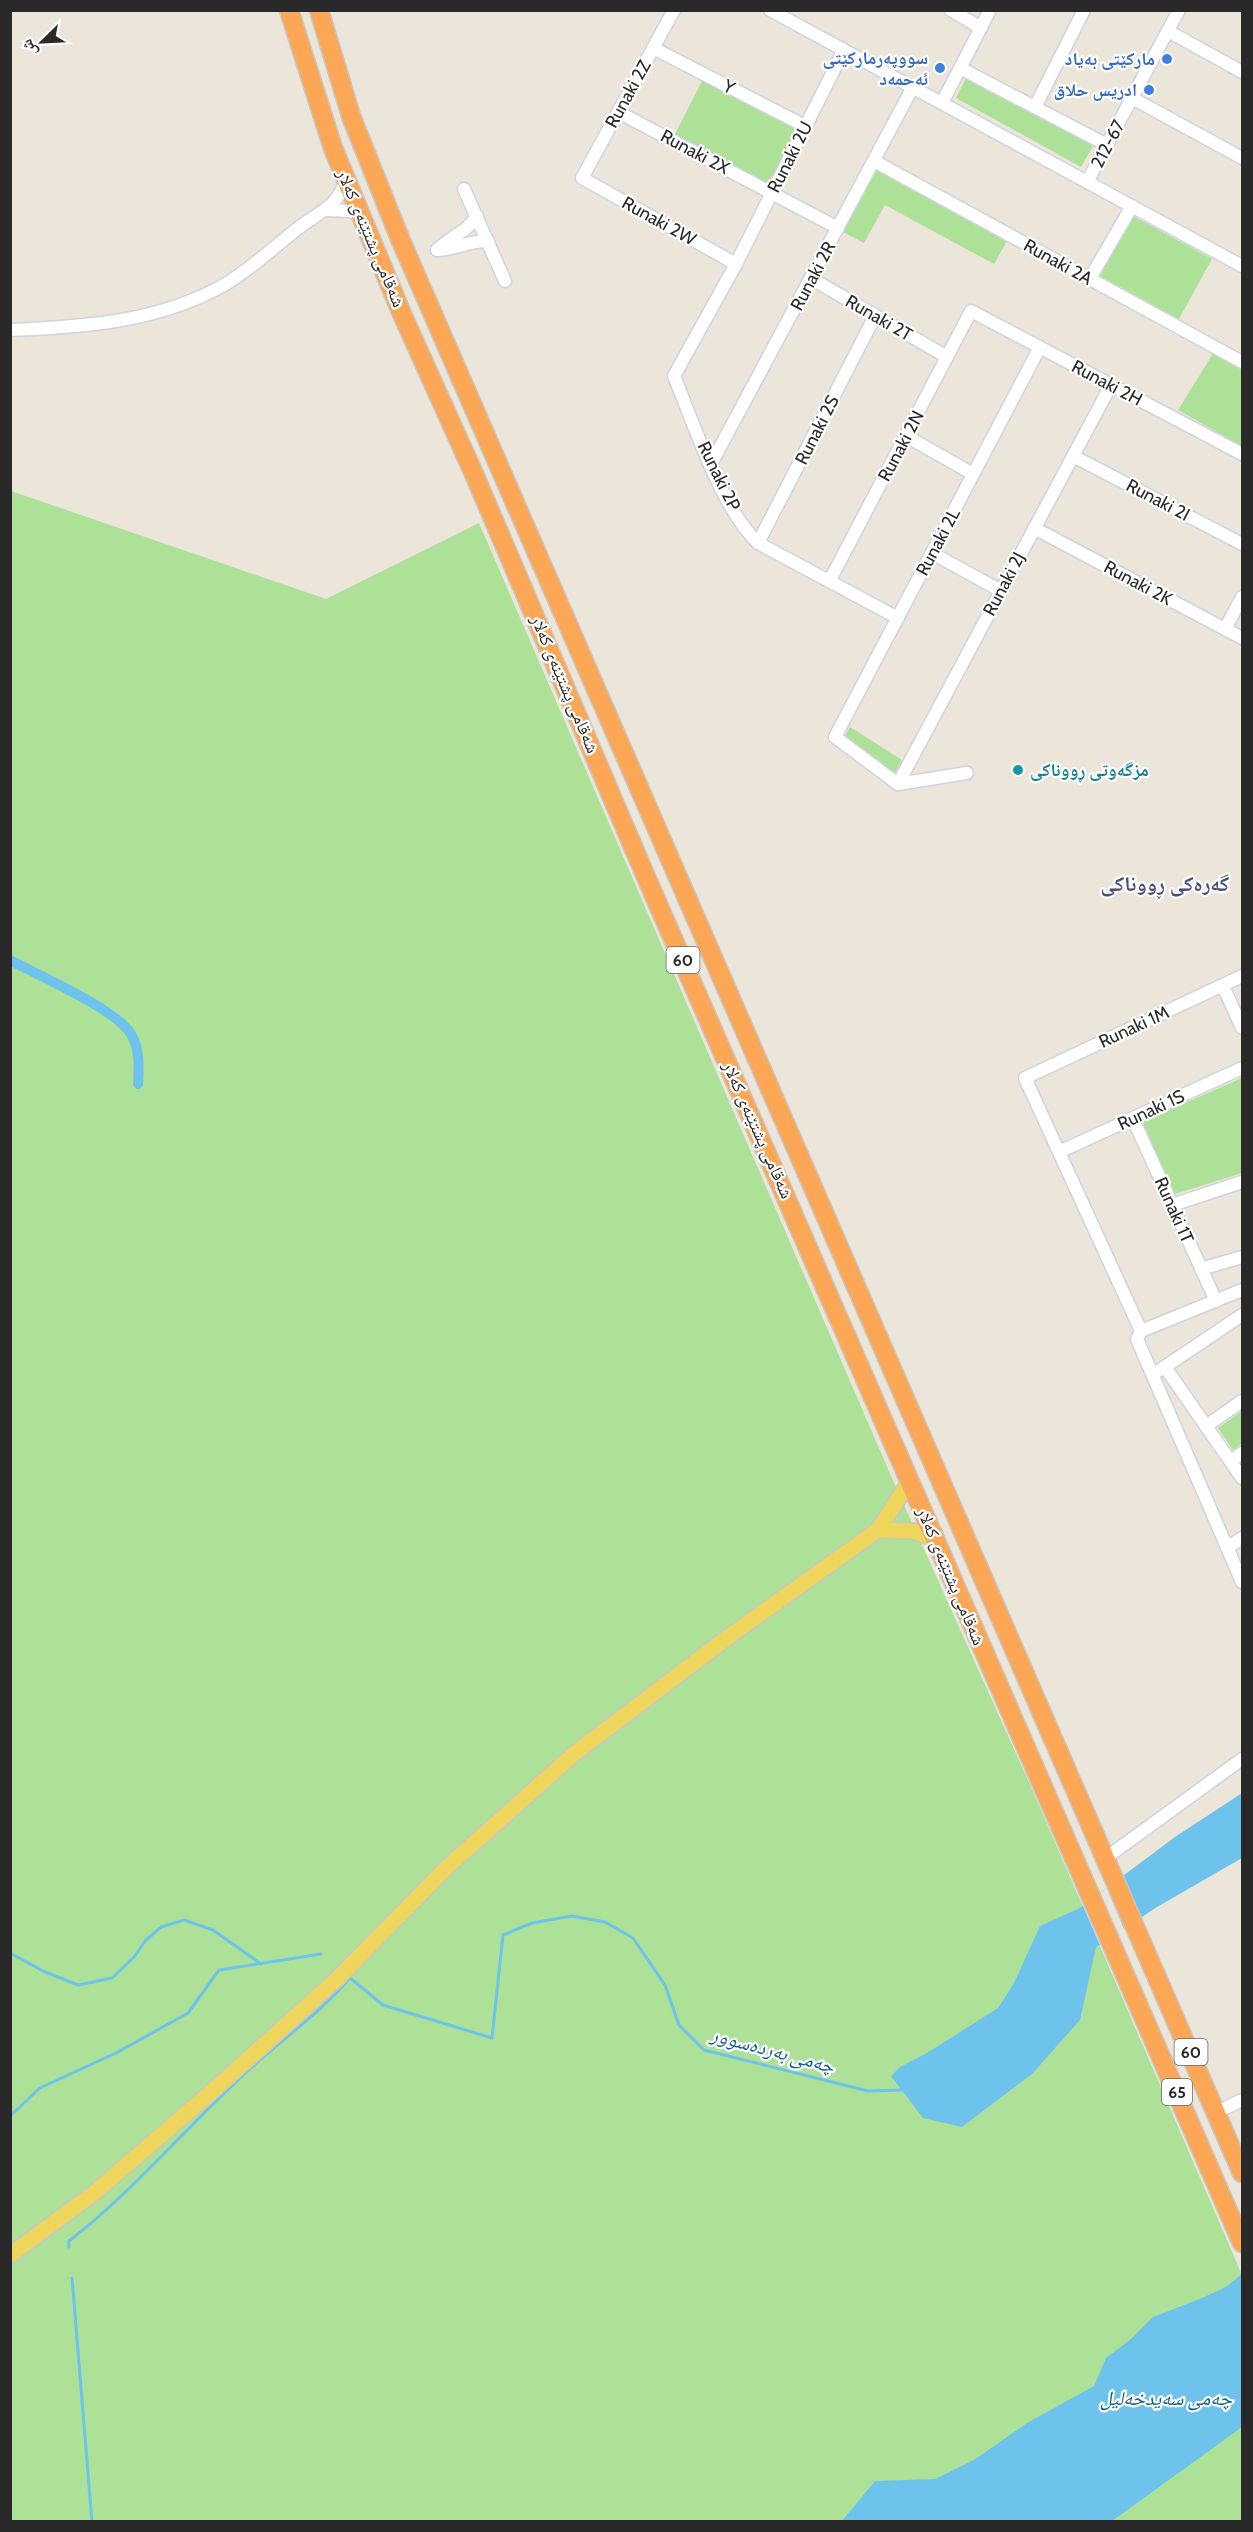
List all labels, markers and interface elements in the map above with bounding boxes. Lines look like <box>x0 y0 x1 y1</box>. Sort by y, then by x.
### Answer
north arrow <box>12 12 72 72</box>
text: ش <box>17 36 41 60</box>
place label: سووپەرمارکێتی ئەحمەد <box>822 47 928 90</box>
place label: مارکێتی بەیاد <box>1065 48 1155 70</box>
marker: مارکێتی بەیاد <box>1160 52 1174 66</box>
street label: Runaki 2Z <box>600 56 656 132</box>
marker: سووپەرمارکێتی ئەحمەد <box>933 61 947 75</box>
street label: Y <box>719 74 739 99</box>
place label: ادريس حلاق <box>1054 79 1137 101</box>
marker: ادريس حلاق <box>1142 83 1156 97</box>
street label: 212-67 <box>1086 116 1130 172</box>
street label: Runaki 2U <box>763 118 817 196</box>
street label: Runaki 2X <box>657 125 733 179</box>
street label: شەقامی پشتێنەی کەلار <box>331 165 410 311</box>
street label: Runaki 2W <box>618 192 700 250</box>
street label: Runaki 2A <box>1020 234 1096 290</box>
street label: Runaki 2R <box>786 238 840 314</box>
street label: Runaki 2T <box>842 290 917 346</box>
street label: Runaki 2H <box>1068 355 1146 411</box>
street label: Runaki 2S <box>790 392 844 468</box>
street label: Runaki 2N <box>873 407 929 485</box>
street label: Runaki 2P <box>693 438 745 514</box>
street label: Runaki 2I <box>1122 474 1194 526</box>
street label: Runaki 2L <box>911 505 965 579</box>
street label: Runaki 2J <box>978 548 1030 620</box>
street label: Runaki 2K <box>1100 556 1177 611</box>
street label: شەقامی پشتێنەی کەلار <box>525 611 604 757</box>
place label: مزگەوتی ڕووناکی <box>1030 759 1149 783</box>
marker: مزگەوتی ڕووناکی <box>1011 763 1025 777</box>
district label: گەرەکی ڕووناکی <box>1101 871 1229 900</box>
road number: 60 <box>666 947 700 973</box>
street label: Runaki 1M <box>1095 1001 1173 1053</box>
street label: شەقامی پشتێنەی کەلار <box>717 1057 798 1202</box>
street label: Runaki 1S <box>1114 1085 1188 1135</box>
street label: Runaki 1T <box>1150 1173 1198 1247</box>
street label: شەقامی پشتێنەی کەلار <box>911 1503 990 1649</box>
water label: چەمی بەردەسوور <box>706 2021 838 2079</box>
road number: 60 <box>1174 2039 1208 2065</box>
road number: 65 <box>1162 2079 1192 2105</box>
water label: چەمی سەیدخەلیل <box>1100 2386 1232 2411</box>

